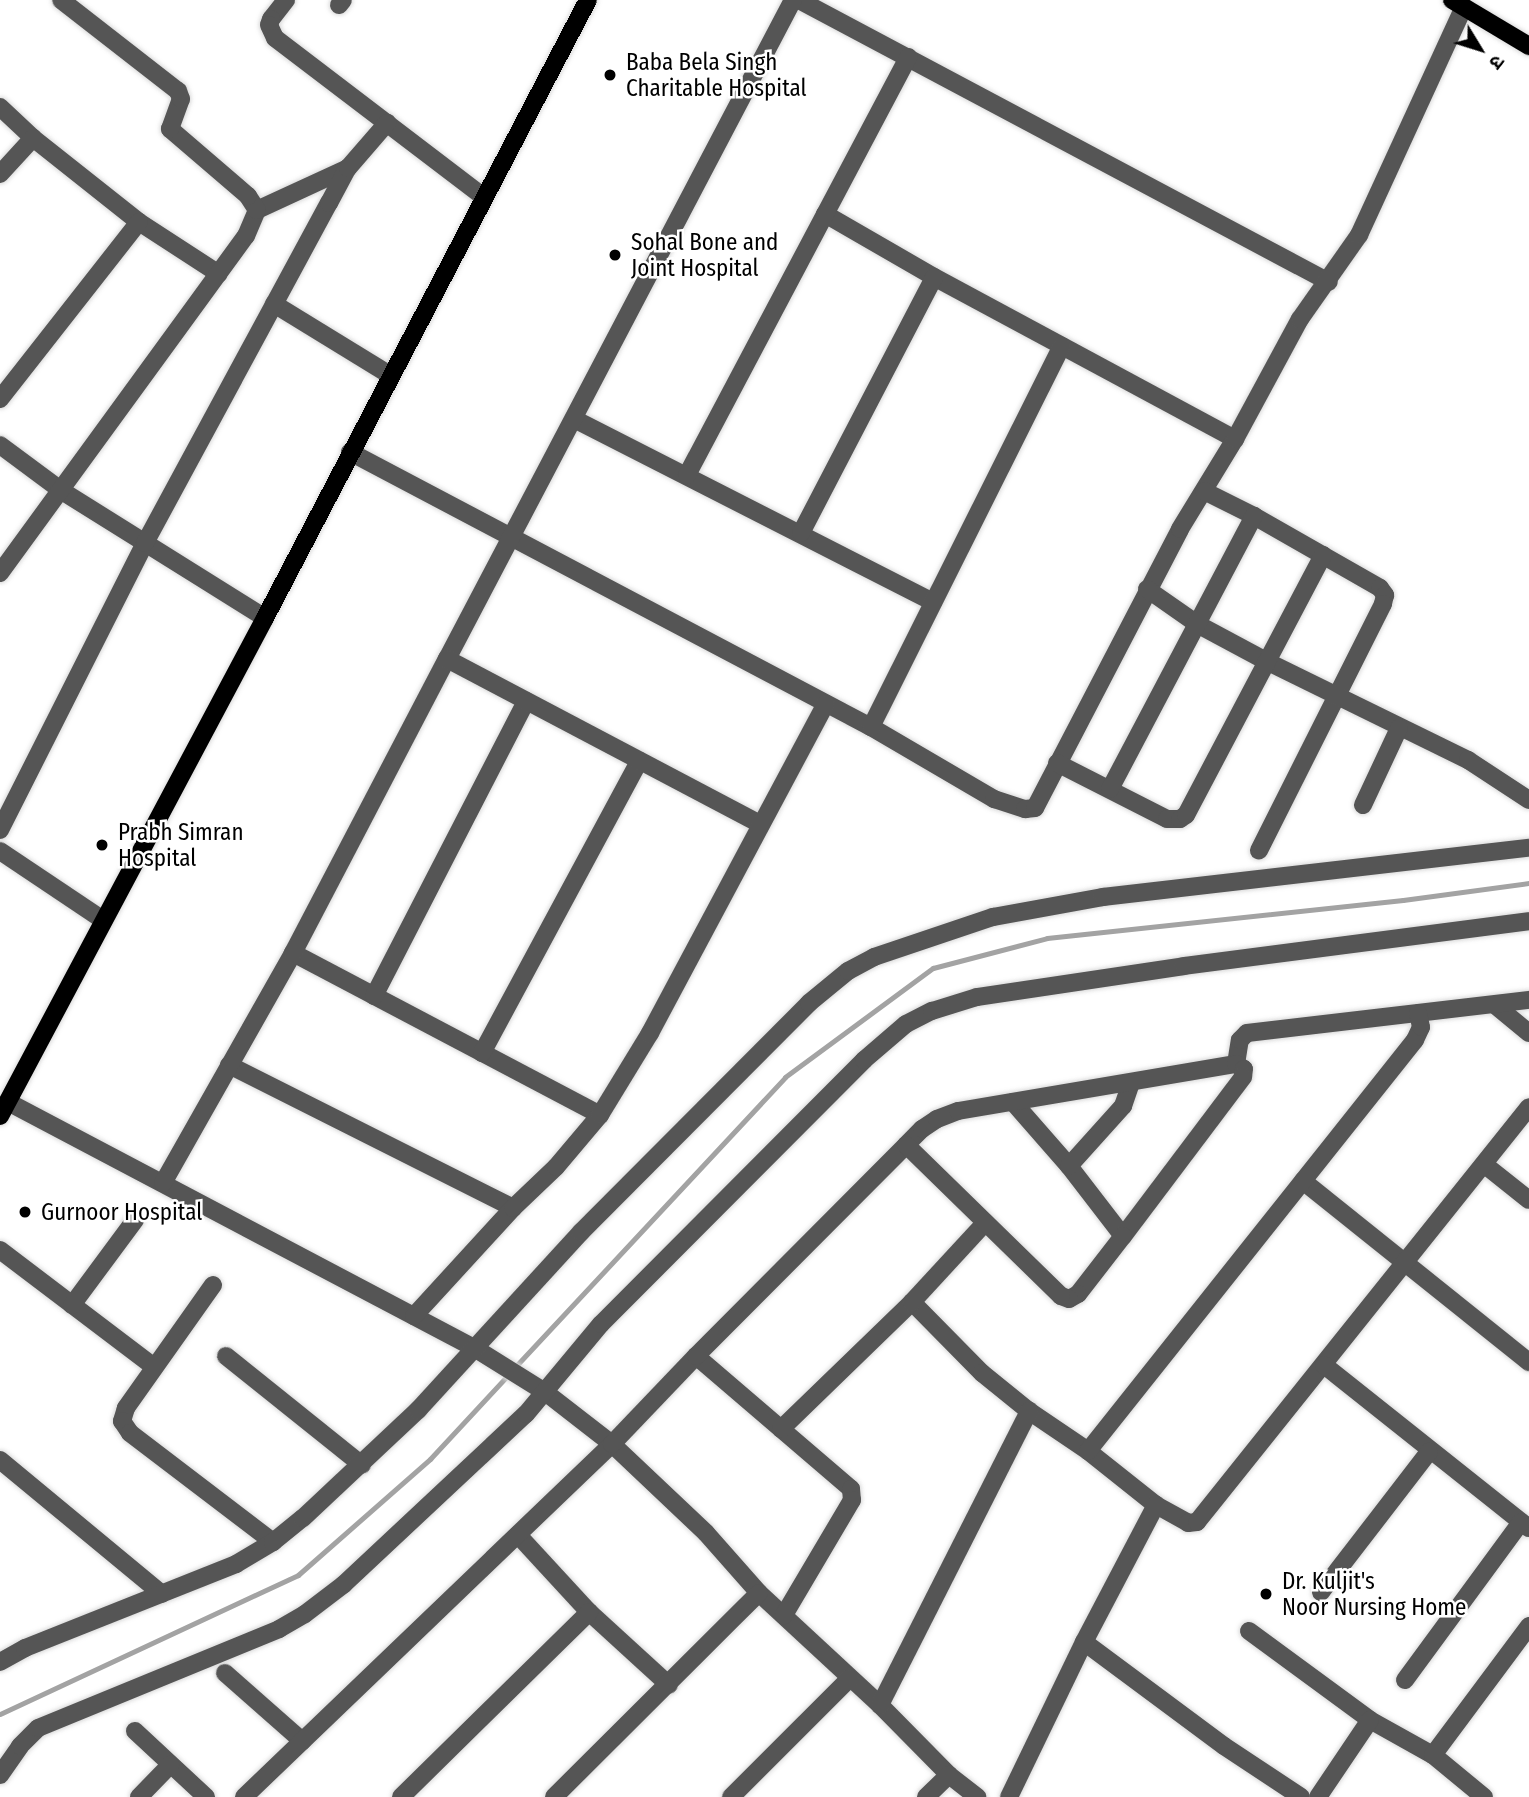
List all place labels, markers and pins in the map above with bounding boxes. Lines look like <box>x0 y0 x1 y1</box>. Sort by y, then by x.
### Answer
place label: Baba Bela Singh Charitable Hospital <box>626 48 807 102</box>
marker: Baba Bela Singh Charitable Hospital <box>600 65 620 85</box>
place label: Sohal Bone and Joint Hospital <box>631 228 778 282</box>
marker: Sohal Bone and Joint Hospital <box>605 245 625 265</box>
place label: Prabh Simran Hospital <box>118 818 244 872</box>
marker: Prabh Simran Hospital <box>92 835 112 855</box>
place label: Gurnoor Hospital <box>41 1198 202 1226</box>
marker: Gurnoor Hospital <box>15 1202 35 1222</box>
place label: Dr. Kuljit's Noor Nursing Home <box>1282 1567 1466 1621</box>
marker: Dr. Kuljit's Noor Nursing Home <box>1256 1584 1276 1604</box>

